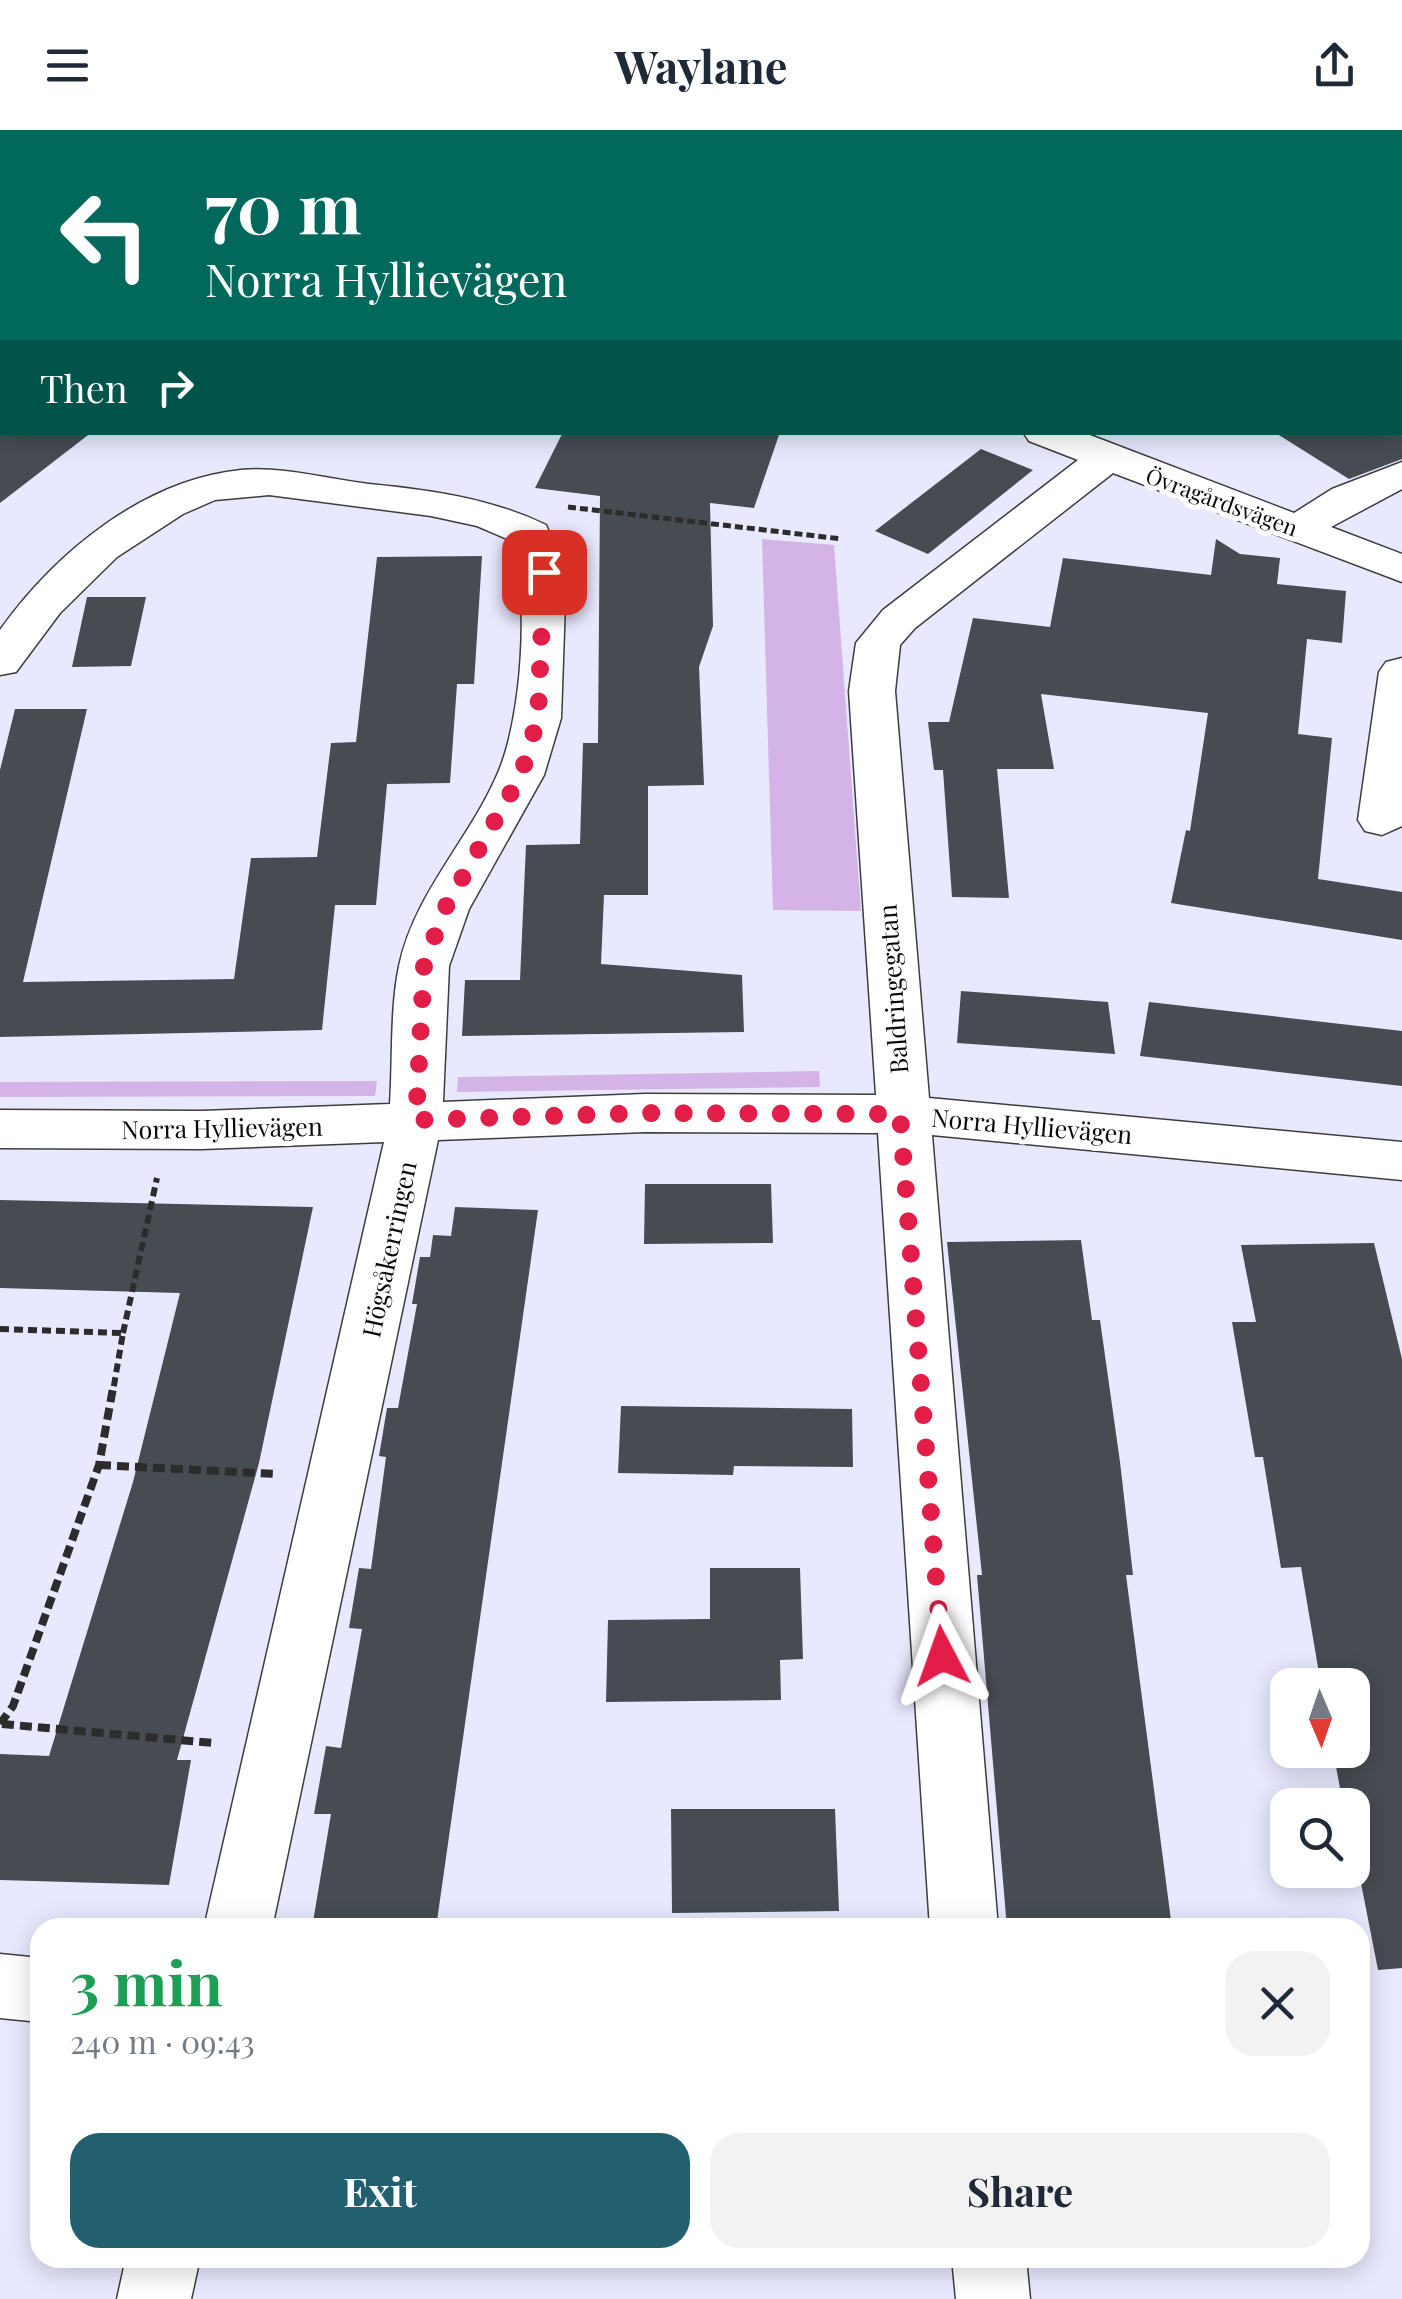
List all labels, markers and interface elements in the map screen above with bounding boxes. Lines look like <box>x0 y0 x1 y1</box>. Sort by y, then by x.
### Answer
text: Waylane <box>614 35 788 95</box>
icon: menu <box>40 38 95 93</box>
icon: share <box>1307 38 1362 93</box>
text: 70 m <box>205 158 362 252</box>
icon: left <box>40 170 170 300</box>
text: Norra Hyllievägen <box>205 248 567 308</box>
icon: right <box>148 360 203 415</box>
text: Then <box>40 362 128 413</box>
street label: Övragårdsvägen <box>1142 460 1302 542</box>
pin <box>502 530 587 615</box>
icon: arrive <box>517 545 572 600</box>
street label: Baldringegatan <box>870 903 914 1075</box>
street label: Norra Hyllievägen <box>930 1100 1134 1150</box>
street label: Norra Hyllievägen <box>121 1109 323 1145</box>
street label: Högsåkerringen <box>353 1158 423 1340</box>
position arrow <box>890 1604 994 1708</box>
north arrow <box>1270 1668 1370 1768</box>
map controls <box>1270 1668 1370 1888</box>
button: search <box>1270 1788 1370 1888</box>
text: 3 min <box>70 1941 223 2021</box>
button: close <box>1225 1951 1330 2056</box>
text: 240 m · 09:43 <box>70 2019 255 2062</box>
button: Exit <box>70 2133 690 2248</box>
button: Share <box>710 2133 1330 2248</box>

